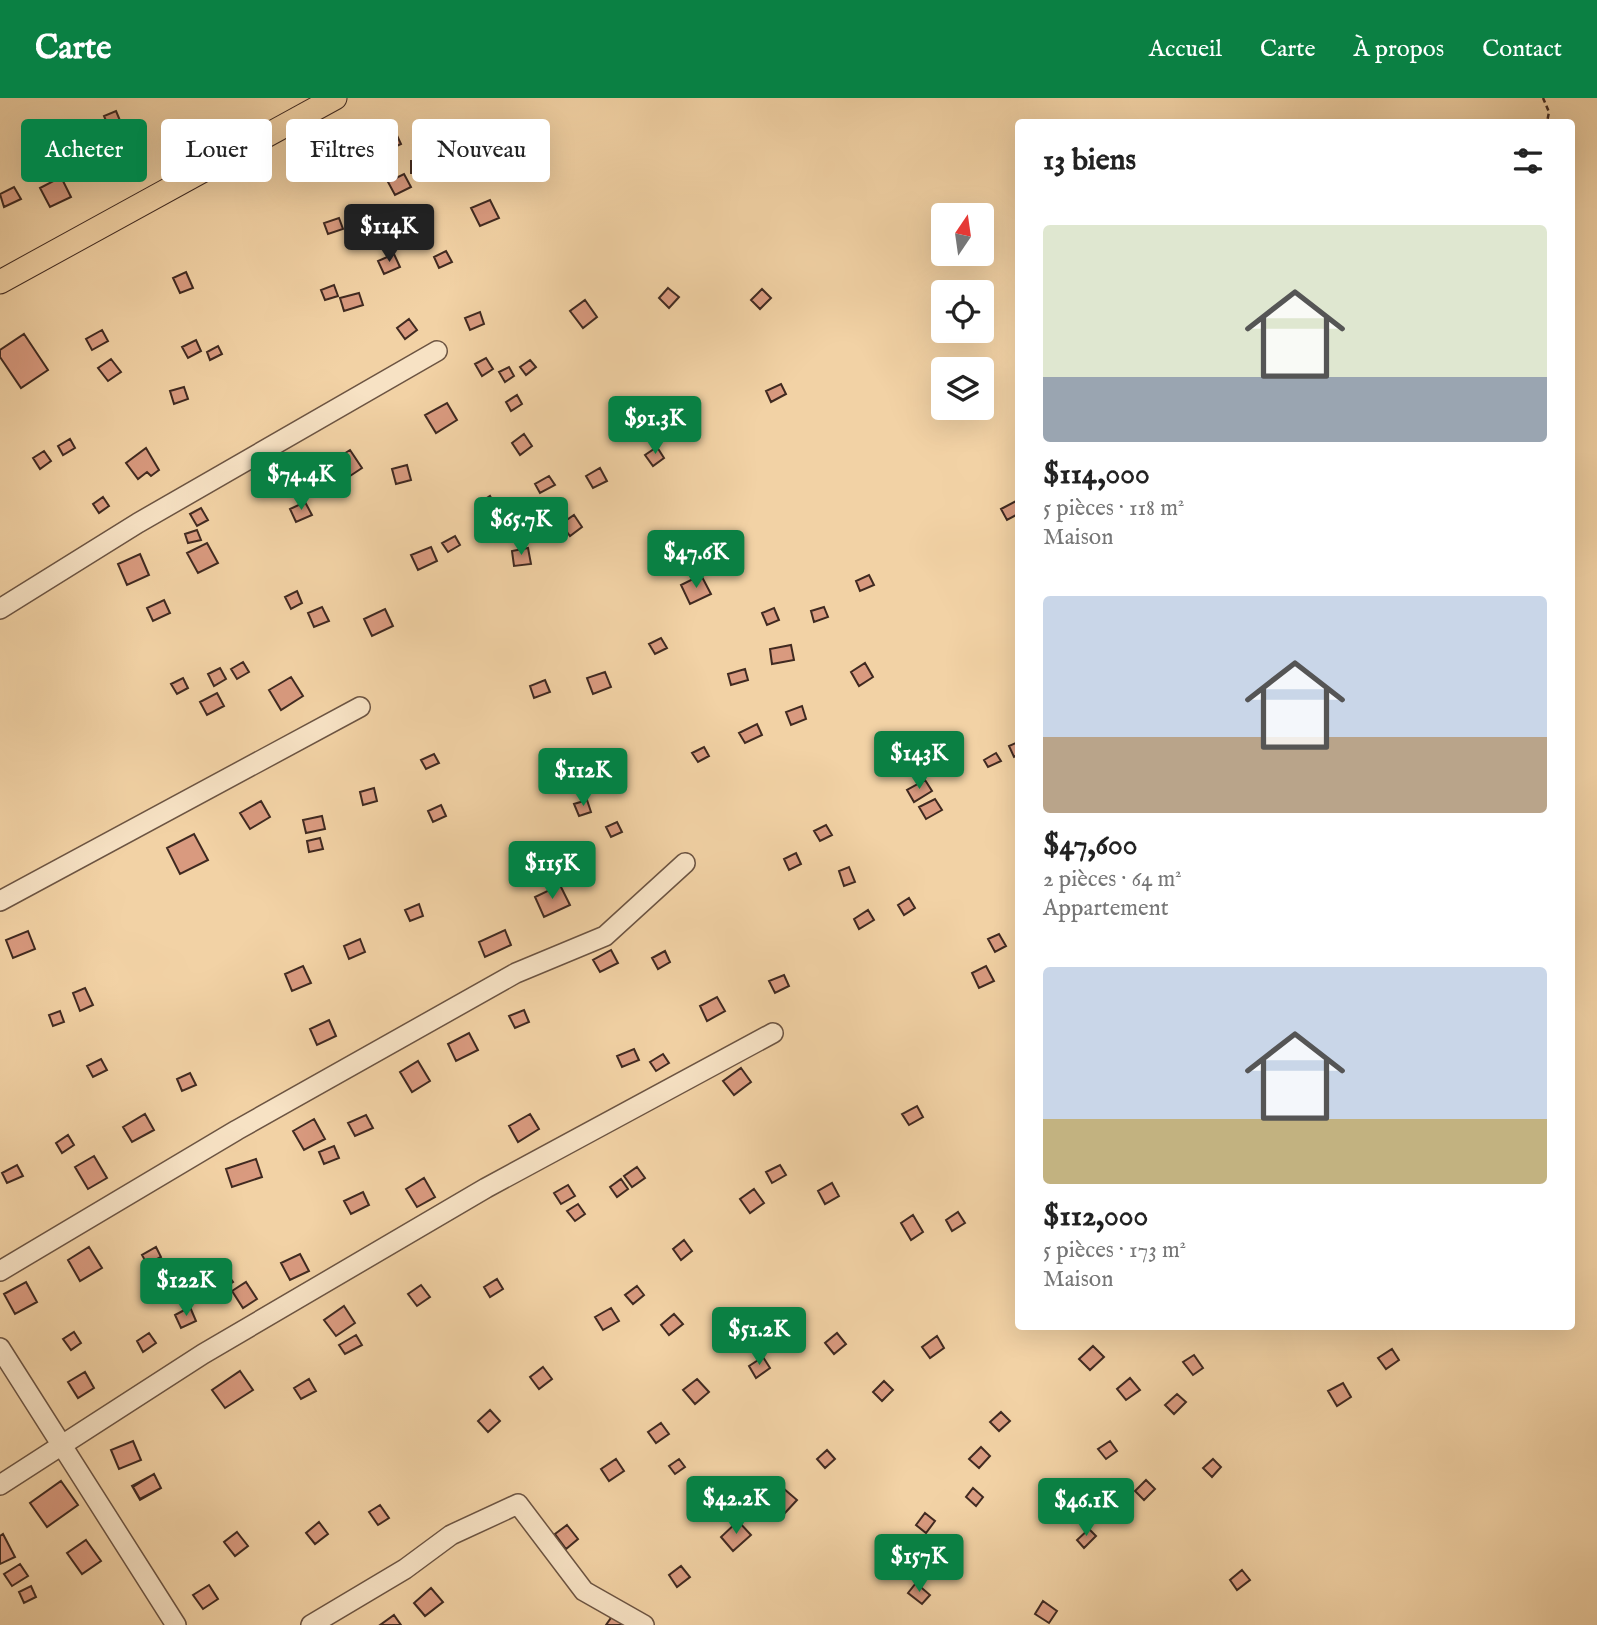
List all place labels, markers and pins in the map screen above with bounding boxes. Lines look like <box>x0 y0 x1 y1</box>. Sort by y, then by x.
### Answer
pin: $114K <box>340 204 438 264</box>
pin: $91.3K <box>598 396 712 456</box>
pin: $74.4K <box>244 452 358 512</box>
pin: $65.7K <box>464 498 578 557</box>
pin: $47.6K <box>639 531 753 590</box>
pin: $143K <box>870 732 968 791</box>
pin: $112K <box>534 748 632 808</box>
pin: $115K <box>503 842 601 901</box>
pin: $122K <box>137 1258 235 1318</box>
pin: $51.2K <box>702 1308 816 1367</box>
pin: $42.2K <box>679 1476 793 1536</box>
pin: $46.1K <box>1029 1478 1143 1538</box>
pin: $157K <box>870 1534 968 1594</box>

